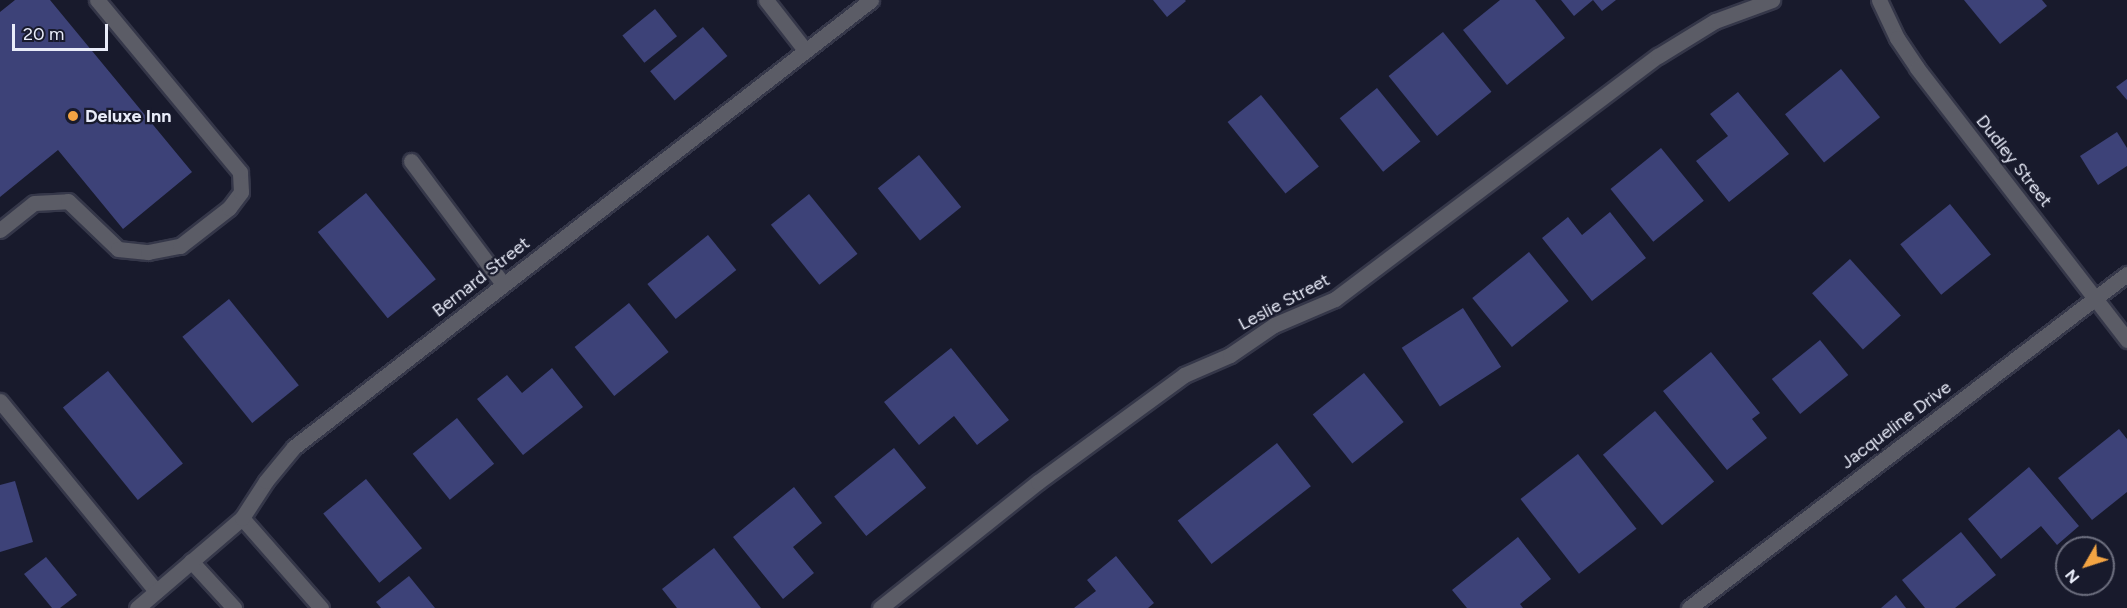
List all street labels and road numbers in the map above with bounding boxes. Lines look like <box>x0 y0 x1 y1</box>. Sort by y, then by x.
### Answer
street label: Dudley Street <box>1971 111 2057 211</box>
street label: Bernard Street <box>428 232 534 322</box>
street label: Leslie Street <box>1235 269 1333 335</box>
street label: Jacqueline Drive <box>1837 376 1955 474</box>

